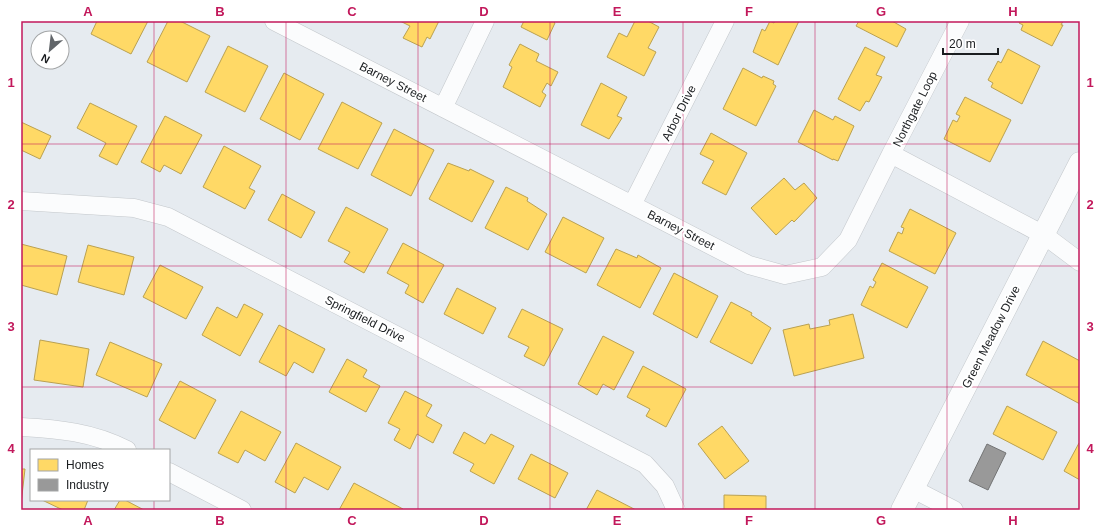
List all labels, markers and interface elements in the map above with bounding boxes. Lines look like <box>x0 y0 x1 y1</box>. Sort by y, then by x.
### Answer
text: A <box>83 4 93 19</box>
text: B <box>215 4 225 19</box>
text: C <box>347 4 357 19</box>
text: D <box>479 4 489 19</box>
text: E <box>613 4 622 19</box>
text: F <box>745 4 753 19</box>
text: G <box>876 4 886 19</box>
text: H <box>1008 4 1018 19</box>
north arrow <box>30 30 70 70</box>
scale bar <box>943 30 998 56</box>
text: 20 m <box>949 37 976 51</box>
text: N <box>39 52 52 66</box>
street label: Barney Street <box>357 59 429 105</box>
street label: Northgate Loop <box>890 69 940 149</box>
text: 1 <box>7 75 15 90</box>
text: 1 <box>1086 75 1094 90</box>
street label: Arbor Drive <box>659 83 699 143</box>
text: 2 <box>7 197 15 212</box>
text: 2 <box>1086 197 1094 212</box>
street label: Barney Street <box>645 207 717 253</box>
street label: Green Meadow Drive <box>959 283 1023 391</box>
street label: Springfield Drive <box>323 293 408 345</box>
text: 3 <box>7 319 15 334</box>
text: 3 <box>1086 319 1094 334</box>
text: 4 <box>7 441 15 456</box>
text: 4 <box>1086 441 1094 456</box>
legend <box>30 449 170 501</box>
text: Homes <box>66 458 104 472</box>
text: Industry <box>66 478 109 492</box>
text: A <box>83 513 93 528</box>
text: B <box>215 513 225 528</box>
text: C <box>347 513 357 528</box>
text: D <box>479 513 489 528</box>
text: E <box>613 513 622 528</box>
text: F <box>745 513 753 528</box>
text: G <box>876 513 886 528</box>
text: H <box>1008 513 1018 528</box>

